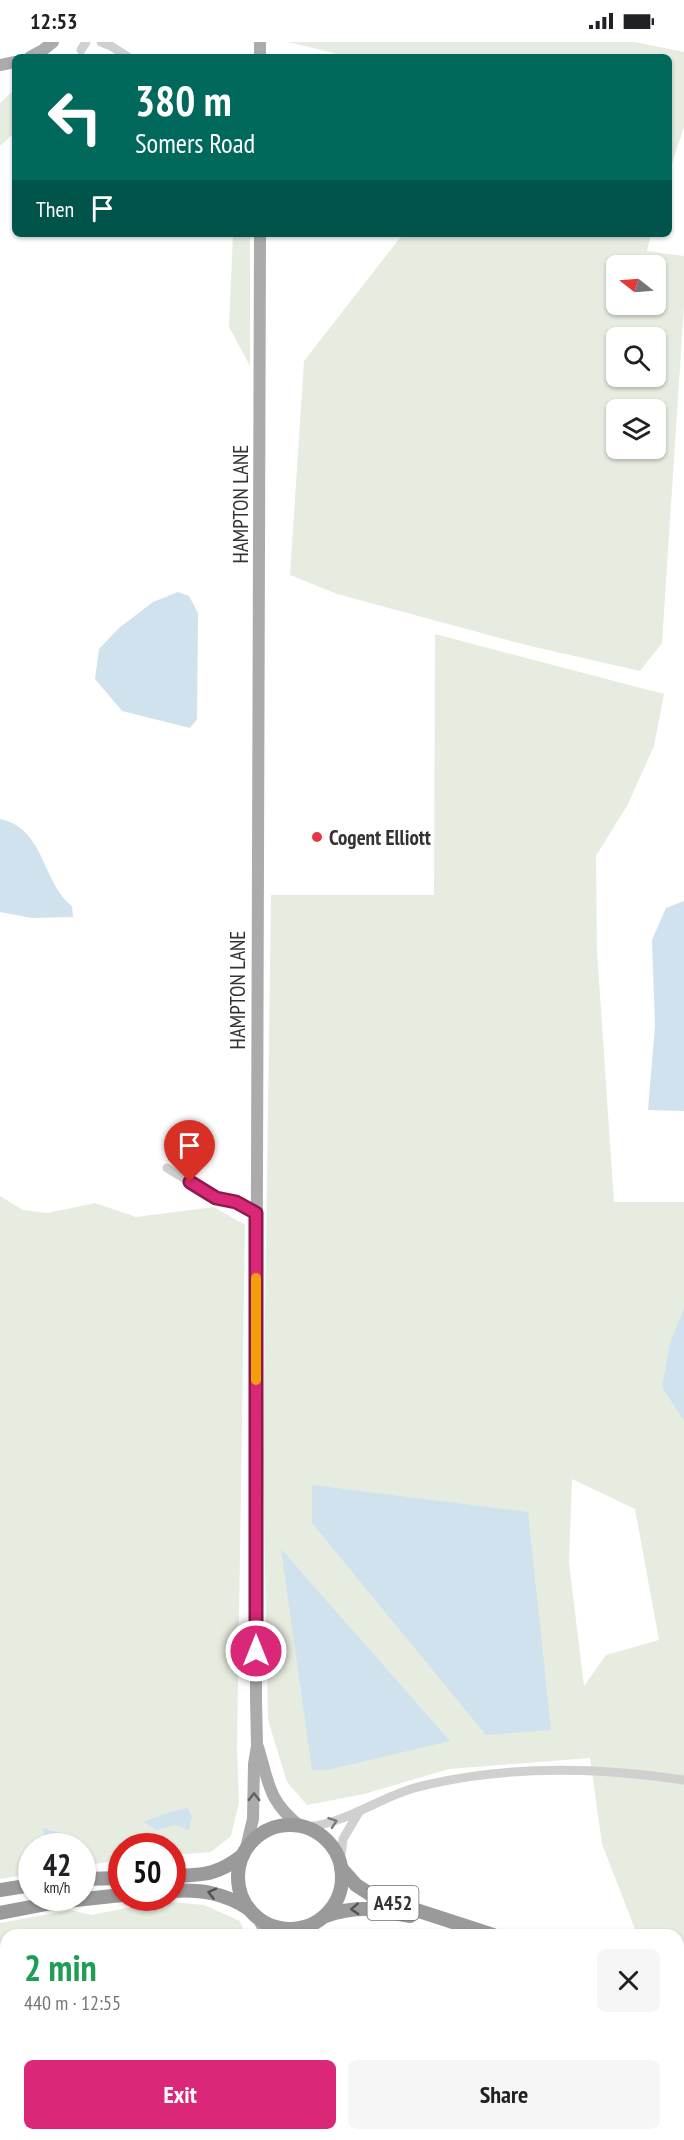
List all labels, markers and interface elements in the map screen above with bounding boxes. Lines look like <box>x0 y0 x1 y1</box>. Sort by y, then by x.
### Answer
text: 12:53 <box>30 7 78 35</box>
text: 380 m <box>135 73 232 128</box>
icon: left <box>36 78 114 156</box>
text: Somers Road <box>135 126 255 160</box>
icon: arrive <box>86 192 119 225</box>
text: Then <box>36 195 74 223</box>
north arrow <box>606 255 666 315</box>
map controls <box>606 255 666 459</box>
button: search <box>606 327 666 387</box>
button: layers <box>606 399 666 459</box>
street label: HAMPTON LANE <box>227 445 254 563</box>
place label: Cogent Elliott <box>329 824 431 851</box>
marker: Cogent Elliott <box>310 830 324 844</box>
street label: HAMPTON LANE <box>224 931 251 1049</box>
pin <box>164 1120 215 1182</box>
icon: arrive <box>173 1129 206 1162</box>
position arrow <box>224 1619 288 1683</box>
one-way arrow <box>248 1792 260 1801</box>
one-way arrow <box>327 1816 338 1829</box>
speed limit sign: 50 <box>108 1833 186 1911</box>
text: 42 <box>43 1845 71 1884</box>
text: km/h <box>44 1878 70 1897</box>
road number: A452 <box>368 1886 418 1920</box>
one-way arrow <box>207 1887 217 1900</box>
one-way arrow <box>351 1903 360 1916</box>
text: 2 min <box>24 1944 97 1991</box>
button: close <box>597 1949 660 2012</box>
text: 440 m · 12:55 <box>24 1990 121 2016</box>
button: Exit <box>24 2060 336 2129</box>
button: Share <box>348 2060 660 2129</box>

